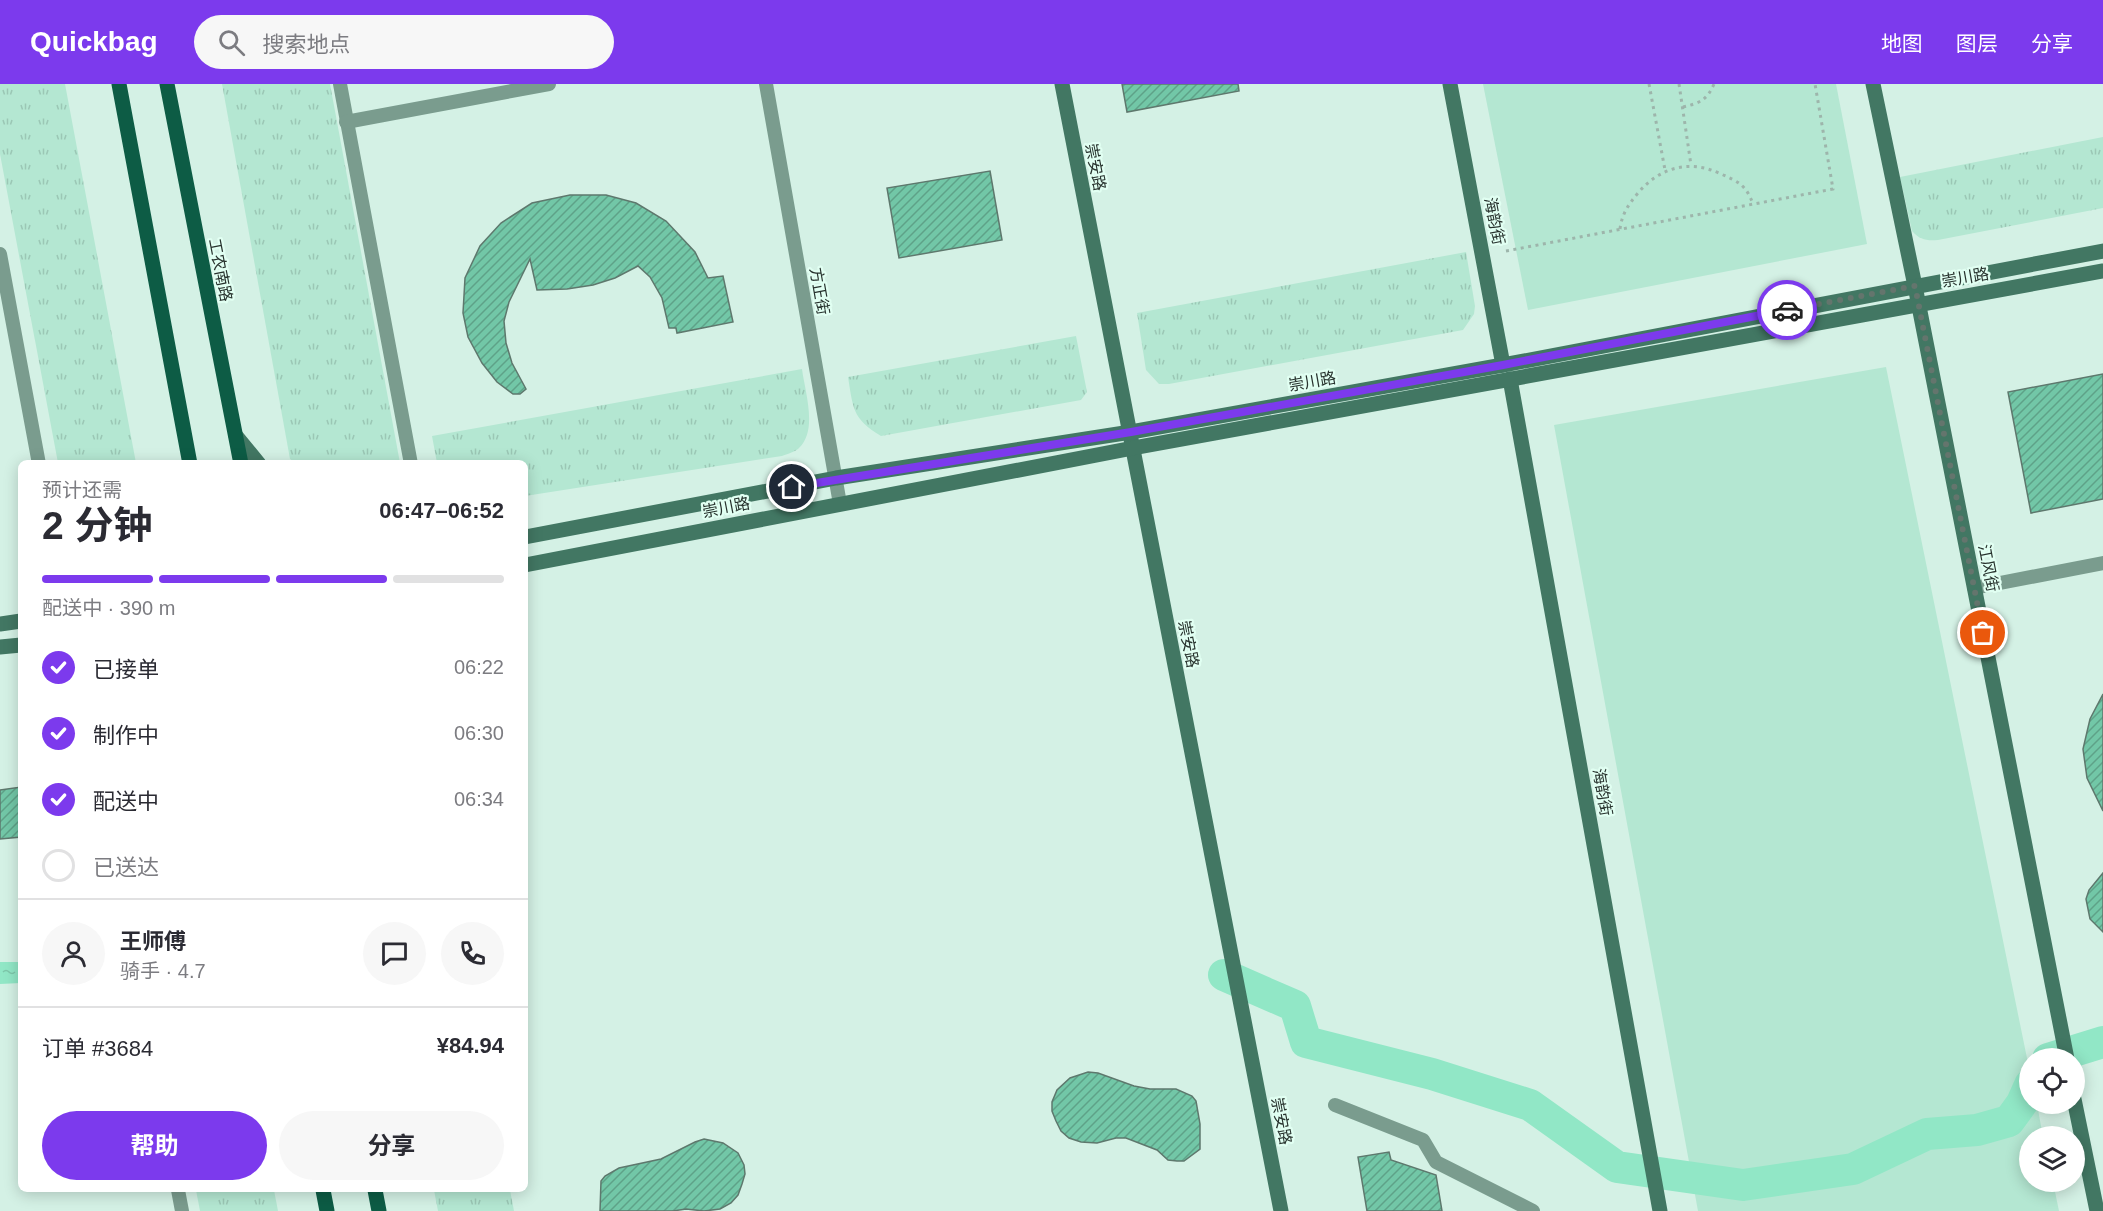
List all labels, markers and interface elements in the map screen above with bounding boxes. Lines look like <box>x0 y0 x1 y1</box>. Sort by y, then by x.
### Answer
search box <box>194 15 614 69</box>
text: Quickbag <box>30 26 158 57</box>
icon: search <box>215 26 248 59</box>
text: 搜索地点 <box>263 32 351 57</box>
text: 地图 <box>1881 32 1923 55</box>
text: 图层 <box>1956 32 1998 55</box>
text: 分享 <box>2031 32 2073 55</box>
street label: 崇安路 <box>1083 142 1108 192</box>
street label: 海韵街 <box>1482 196 1507 246</box>
street label: 工农南路 <box>206 237 235 303</box>
street label: 崇川路 <box>1940 265 1990 290</box>
street label: 方正街 <box>807 266 832 316</box>
courier <box>1757 280 1817 340</box>
icon: car <box>1771 294 1804 327</box>
street label: 崇川路 <box>1287 369 1337 394</box>
pin <box>766 461 817 512</box>
icon: home <box>775 470 808 503</box>
text: 预计还需 <box>42 479 122 501</box>
street label: 崇川路 <box>701 495 751 520</box>
text: 06:47–06:52 <box>379 498 504 523</box>
text: 2 分钟 <box>42 504 153 547</box>
street label: 江风街 <box>1976 543 2001 593</box>
text: 配送中 · 390 m <box>42 597 175 619</box>
pin <box>1957 607 2008 658</box>
icon: bag <box>1966 616 1999 649</box>
street label: 崇安路 <box>1176 619 1201 669</box>
icon: check <box>42 651 75 684</box>
text: 06:22 <box>454 656 504 678</box>
text: 已接单 <box>93 657 159 682</box>
icon: check <box>42 717 75 750</box>
text: 06:30 <box>454 722 504 744</box>
text: 制作中 <box>93 723 159 748</box>
street label: 海韵街 <box>1590 767 1615 817</box>
icon: check <box>42 783 75 816</box>
text: 06:34 <box>454 788 504 810</box>
text: 配送中 <box>93 789 159 814</box>
text: 已送达 <box>93 855 159 880</box>
button: person <box>42 922 105 985</box>
button: chat <box>363 922 426 985</box>
button: phone <box>441 922 504 985</box>
text: 王师傅 <box>120 929 186 954</box>
text: 骑手 · 4.7 <box>120 960 206 982</box>
text: ¥84.94 <box>437 1033 504 1058</box>
text: 订单 #3684 <box>42 1036 153 1061</box>
map controls <box>2019 1048 2085 1192</box>
button: locate <box>2019 1048 2085 1114</box>
street label: 崇安路 <box>1269 1096 1294 1146</box>
button: 帮助 <box>42 1111 267 1180</box>
button: 分享 <box>279 1111 504 1180</box>
button: layers <box>2019 1126 2085 1192</box>

